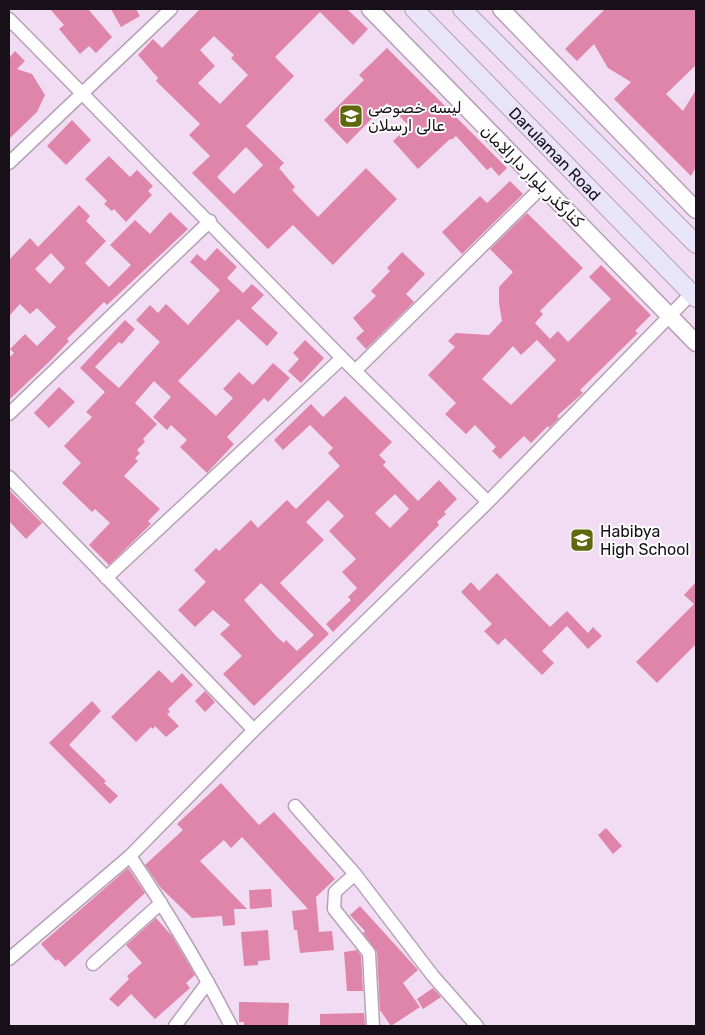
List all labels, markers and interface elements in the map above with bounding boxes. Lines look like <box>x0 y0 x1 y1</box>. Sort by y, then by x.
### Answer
place label: لیسه خصوصی عالی ارسلان <box>368 98 462 136</box>
school or university icon: لیسه خصوصی عالی ارسلان <box>338 103 364 129</box>
street label: Darulaman Road <box>505 103 605 204</box>
street label: کنارگذر بلوار دارالامان <box>476 121 588 232</box>
place label: Habibya High School <box>600 522 689 559</box>
school or university icon: Habibya High School <box>569 527 595 553</box>

